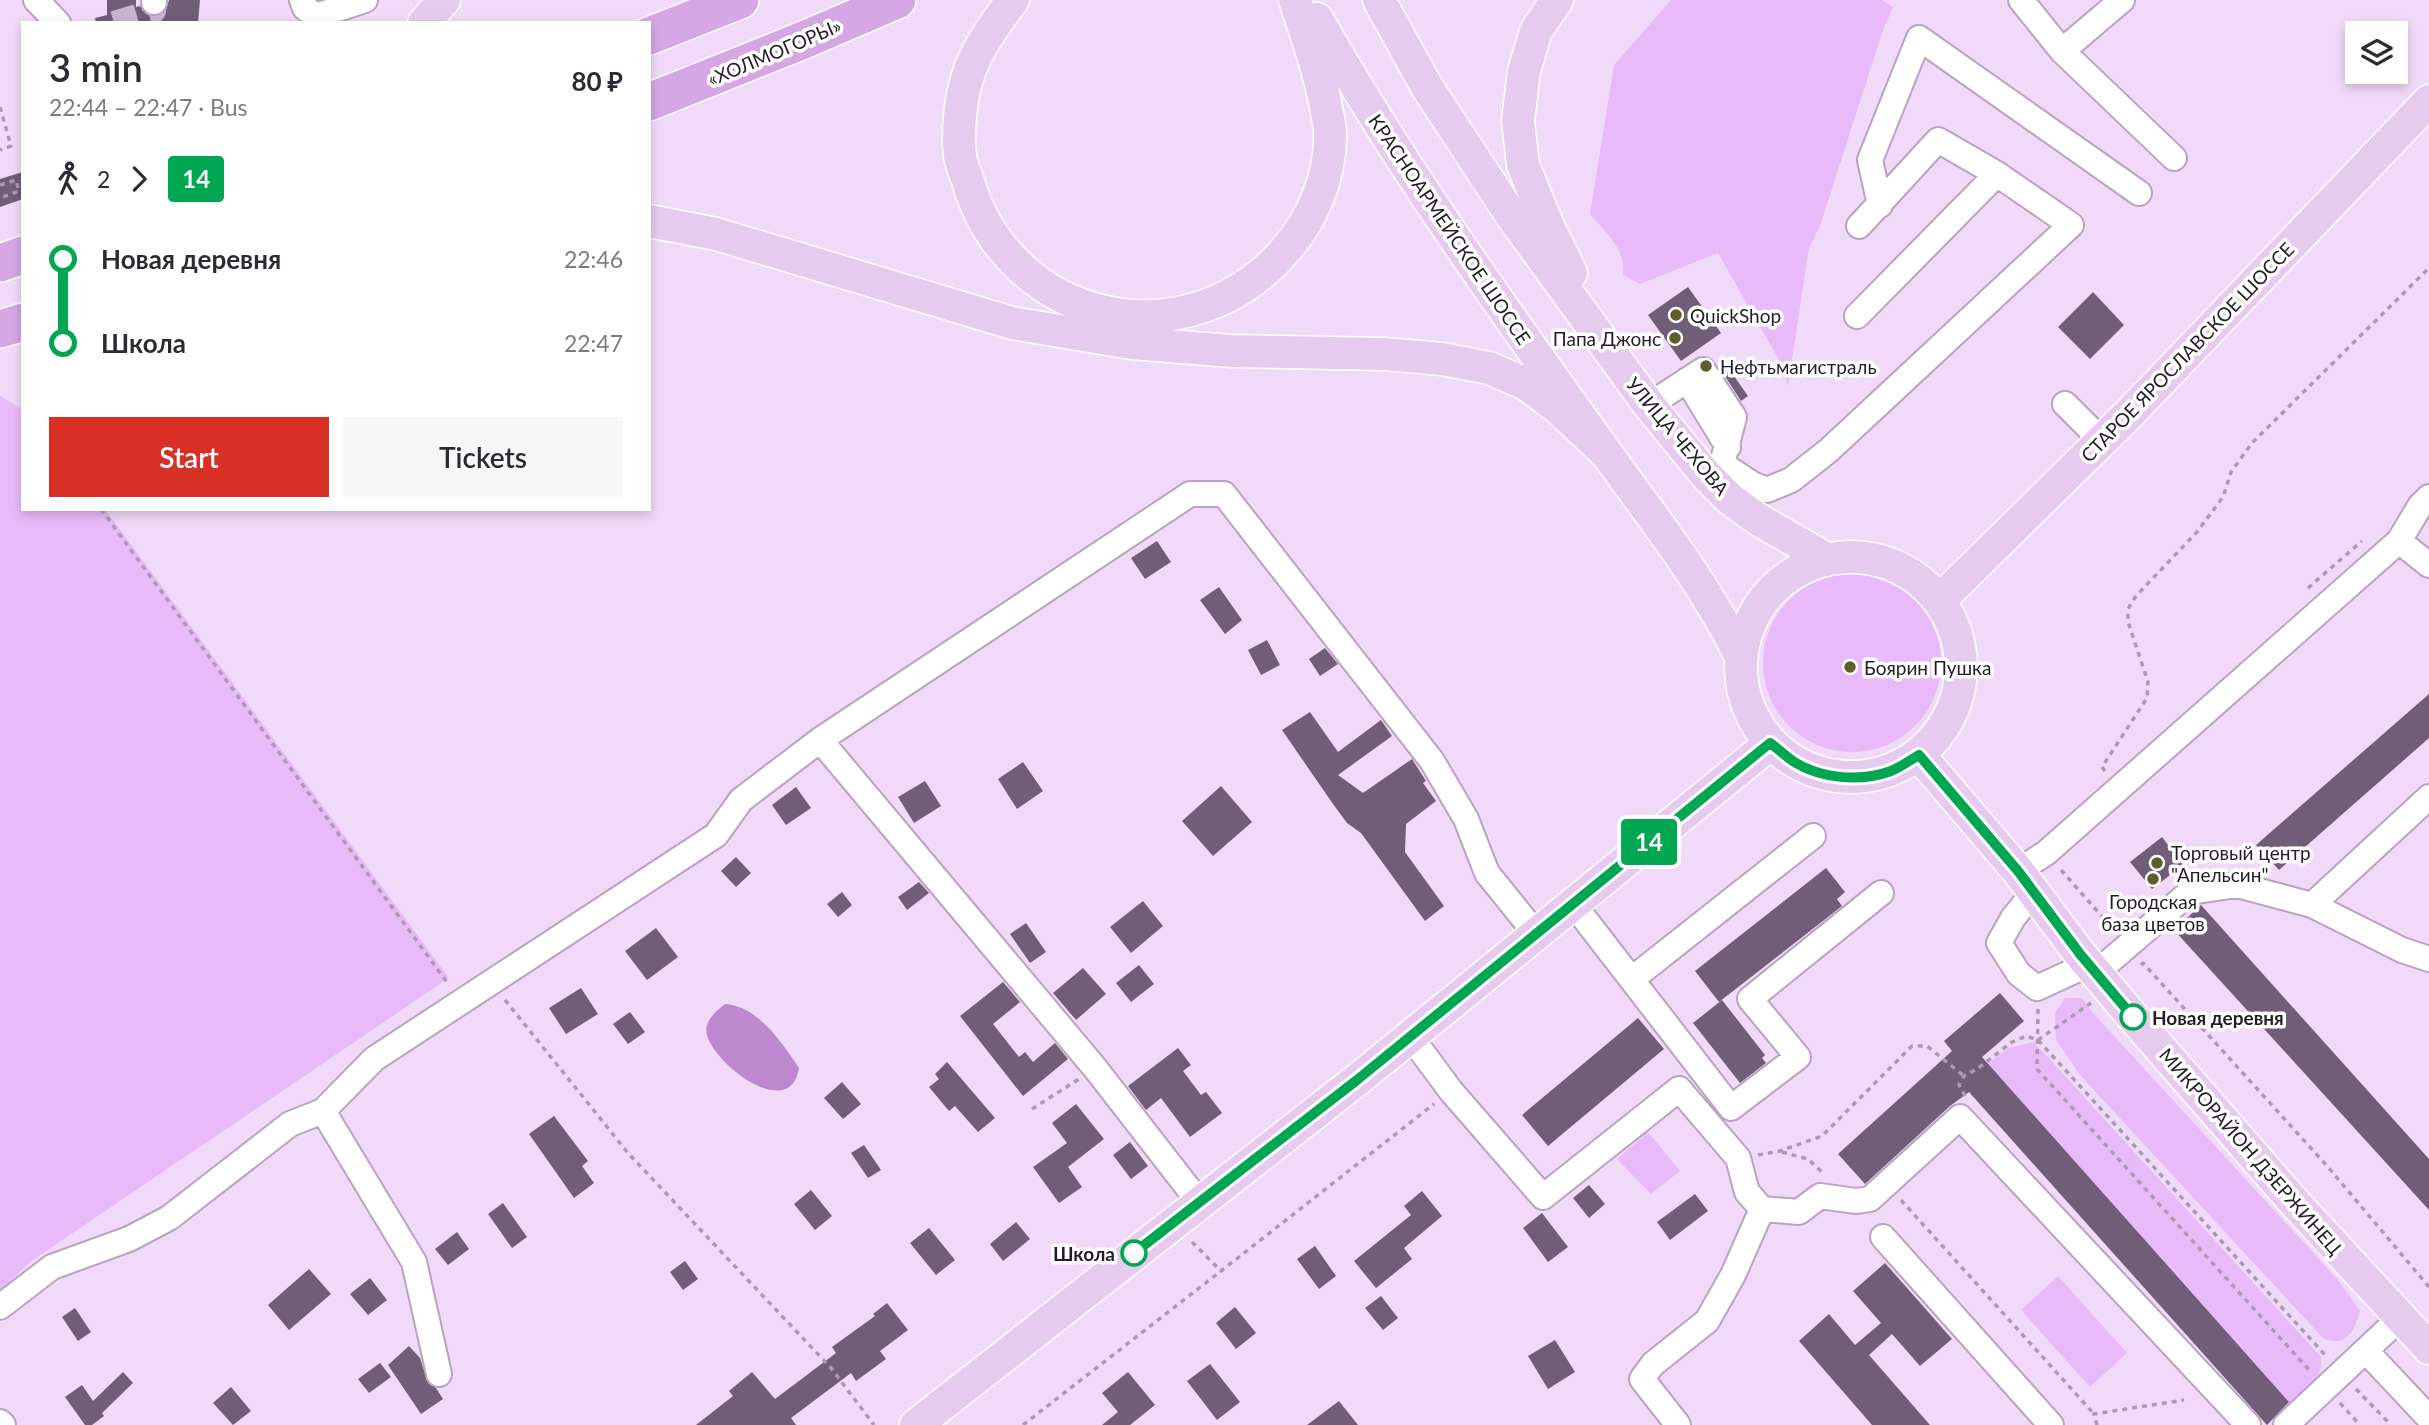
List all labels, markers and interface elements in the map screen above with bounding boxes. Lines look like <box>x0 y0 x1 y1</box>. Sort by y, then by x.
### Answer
street label: «ХОЛМОГОРЫ» <box>704 14 844 90</box>
map controls <box>2345 21 2408 84</box>
button: layers <box>2345 21 2408 84</box>
text: 3 min <box>49 44 143 90</box>
text: 80 ₽ <box>571 65 623 97</box>
text: 22:44 – 22:47 · Bus <box>49 93 248 121</box>
street label: КРАСНОАРМЕЙСКОЕ ШОССЕ <box>1364 110 1536 349</box>
icon: walk <box>49 160 87 198</box>
icon: forward <box>120 160 158 198</box>
text: 14 <box>182 164 210 193</box>
text: 2 <box>97 165 110 193</box>
street label: СТАРОЕ ЯРОСЛАВСКОЕ ШОССЕ <box>2076 237 2298 467</box>
text: Новая деревня <box>101 243 281 275</box>
text: 22:46 <box>564 245 623 273</box>
place label: QuickShop <box>1690 304 1781 327</box>
marker: QuickShop <box>1668 307 1684 323</box>
text: Школа <box>101 327 186 359</box>
place label: Папа Джонс <box>1553 327 1661 350</box>
text: 22:47 <box>564 329 623 357</box>
marker: Папа Джонс <box>1667 330 1683 346</box>
place label: Нефтьмагистраль <box>1720 355 1877 378</box>
marker: Нефтьмагистраль <box>1698 358 1714 374</box>
street label: УЛИЦА ЧЕХОВА <box>1622 372 1734 500</box>
button: Start <box>49 417 329 497</box>
button: Tickets <box>343 417 623 497</box>
place label: Боярин Пушка <box>1864 656 1991 679</box>
marker: Боярин Пушка <box>1842 659 1858 675</box>
line badge: 14 <box>1618 819 1680 865</box>
text: 14 <box>1635 827 1663 856</box>
place label: Торговый центр "Апельсин" <box>2171 841 2311 886</box>
marker: Торговый центр "Апельсин" <box>2149 855 2165 871</box>
marker: Городская база цветов <box>2145 871 2161 887</box>
place label: Городская база цветов <box>2101 890 2205 935</box>
marker: Новая деревня <box>2120 1004 2146 1030</box>
place label: Новая деревня <box>2152 1006 2284 1029</box>
street label: МИКРОРАЙОН ДЗЕРЖИНЕЦ <box>2155 1043 2347 1259</box>
marker: Школа <box>1121 1240 1147 1266</box>
place label: Школа <box>1053 1242 1115 1265</box>

